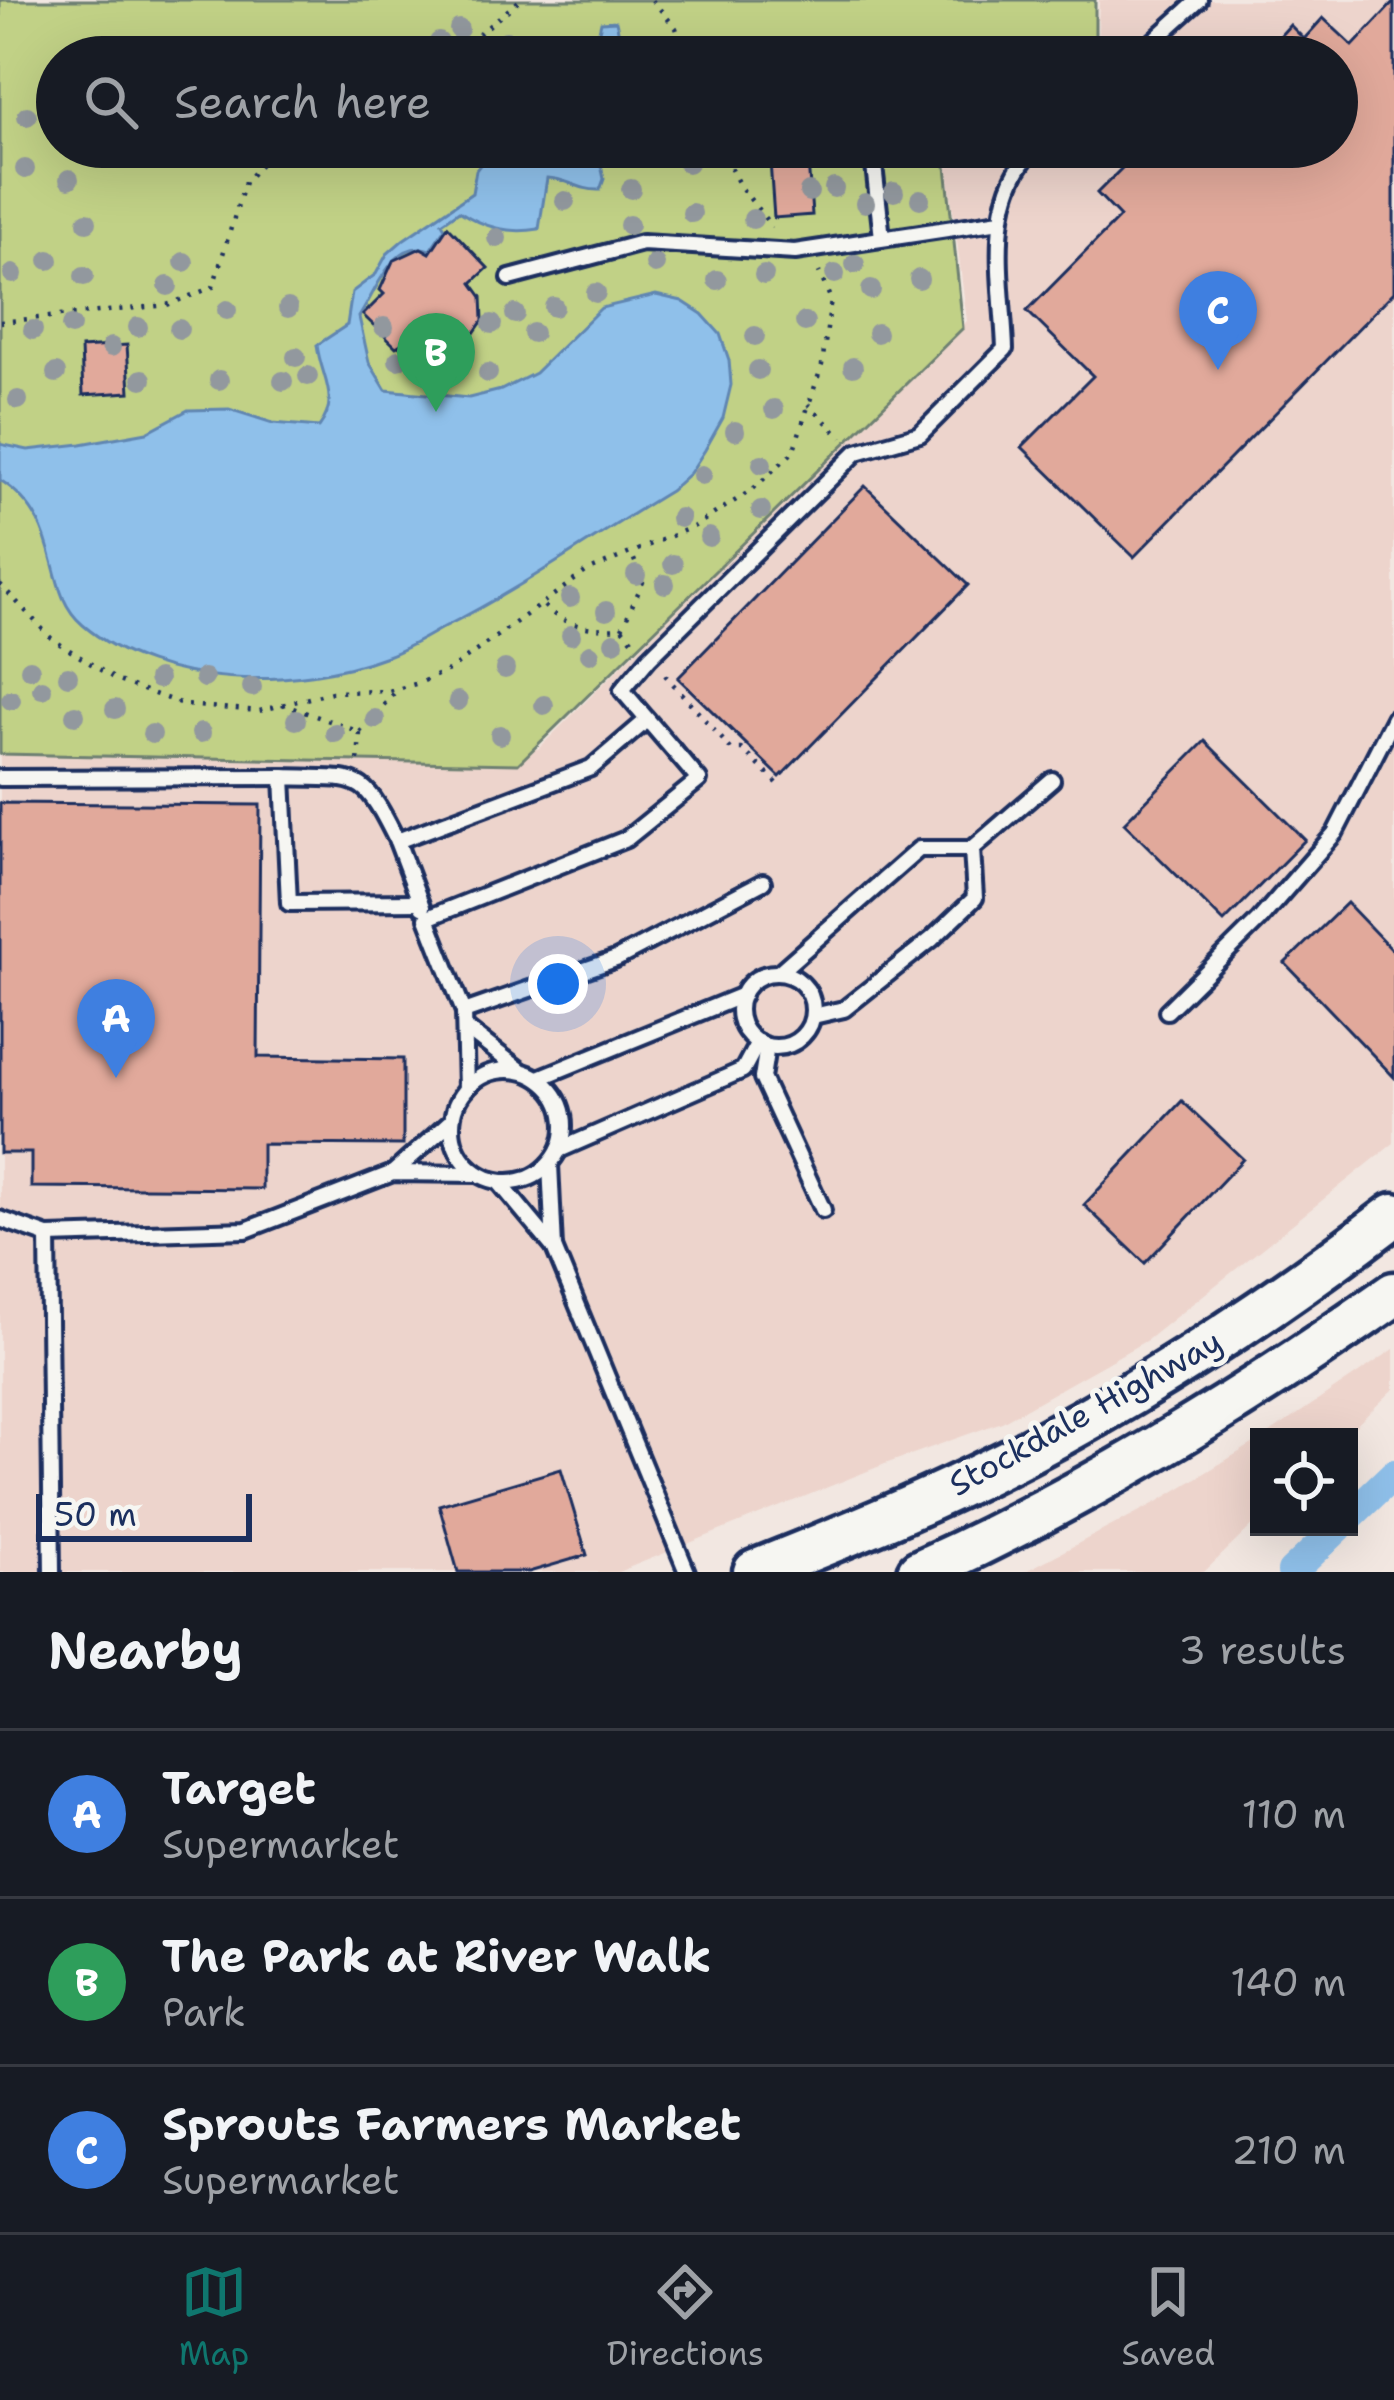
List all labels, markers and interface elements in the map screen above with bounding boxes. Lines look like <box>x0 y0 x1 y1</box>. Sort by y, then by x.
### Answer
search box <box>36 36 1358 168</box>
icon: search <box>78 69 144 135</box>
text: Search here <box>174 72 431 132</box>
pin: C <box>1179 271 1257 370</box>
pin: B <box>397 313 475 412</box>
your location <box>528 954 588 1014</box>
pin: A <box>77 979 155 1078</box>
street label: Stockdale Highway <box>941 1319 1230 1506</box>
map controls <box>1250 1428 1358 1536</box>
button: locate <box>1250 1428 1358 1536</box>
scale bar <box>36 1488 252 1541</box>
text: 50 m <box>54 1492 137 1537</box>
text: Nearby <box>48 1616 243 1684</box>
text: 3 results <box>1179 1624 1346 1676</box>
text: Target <box>162 1758 316 1818</box>
text: A <box>72 1788 102 1840</box>
text: 110 m <box>1242 1788 1346 1840</box>
text: Supermarket <box>162 1818 400 1870</box>
text: The Park at River Walk <box>162 1926 711 1986</box>
text: B <box>75 1956 99 2008</box>
text: 140 m <box>1230 1956 1346 2008</box>
text: Park <box>162 1986 246 2038</box>
text: Sprouts Farmers Market <box>162 2094 741 2154</box>
text: C <box>75 2124 99 2176</box>
text: 210 m <box>1231 2124 1346 2176</box>
text: Supermarket <box>162 2154 400 2206</box>
tab: Map <box>179 2259 249 2376</box>
tab: Directions <box>607 2259 764 2376</box>
tab: Saved <box>1122 2259 1215 2376</box>

